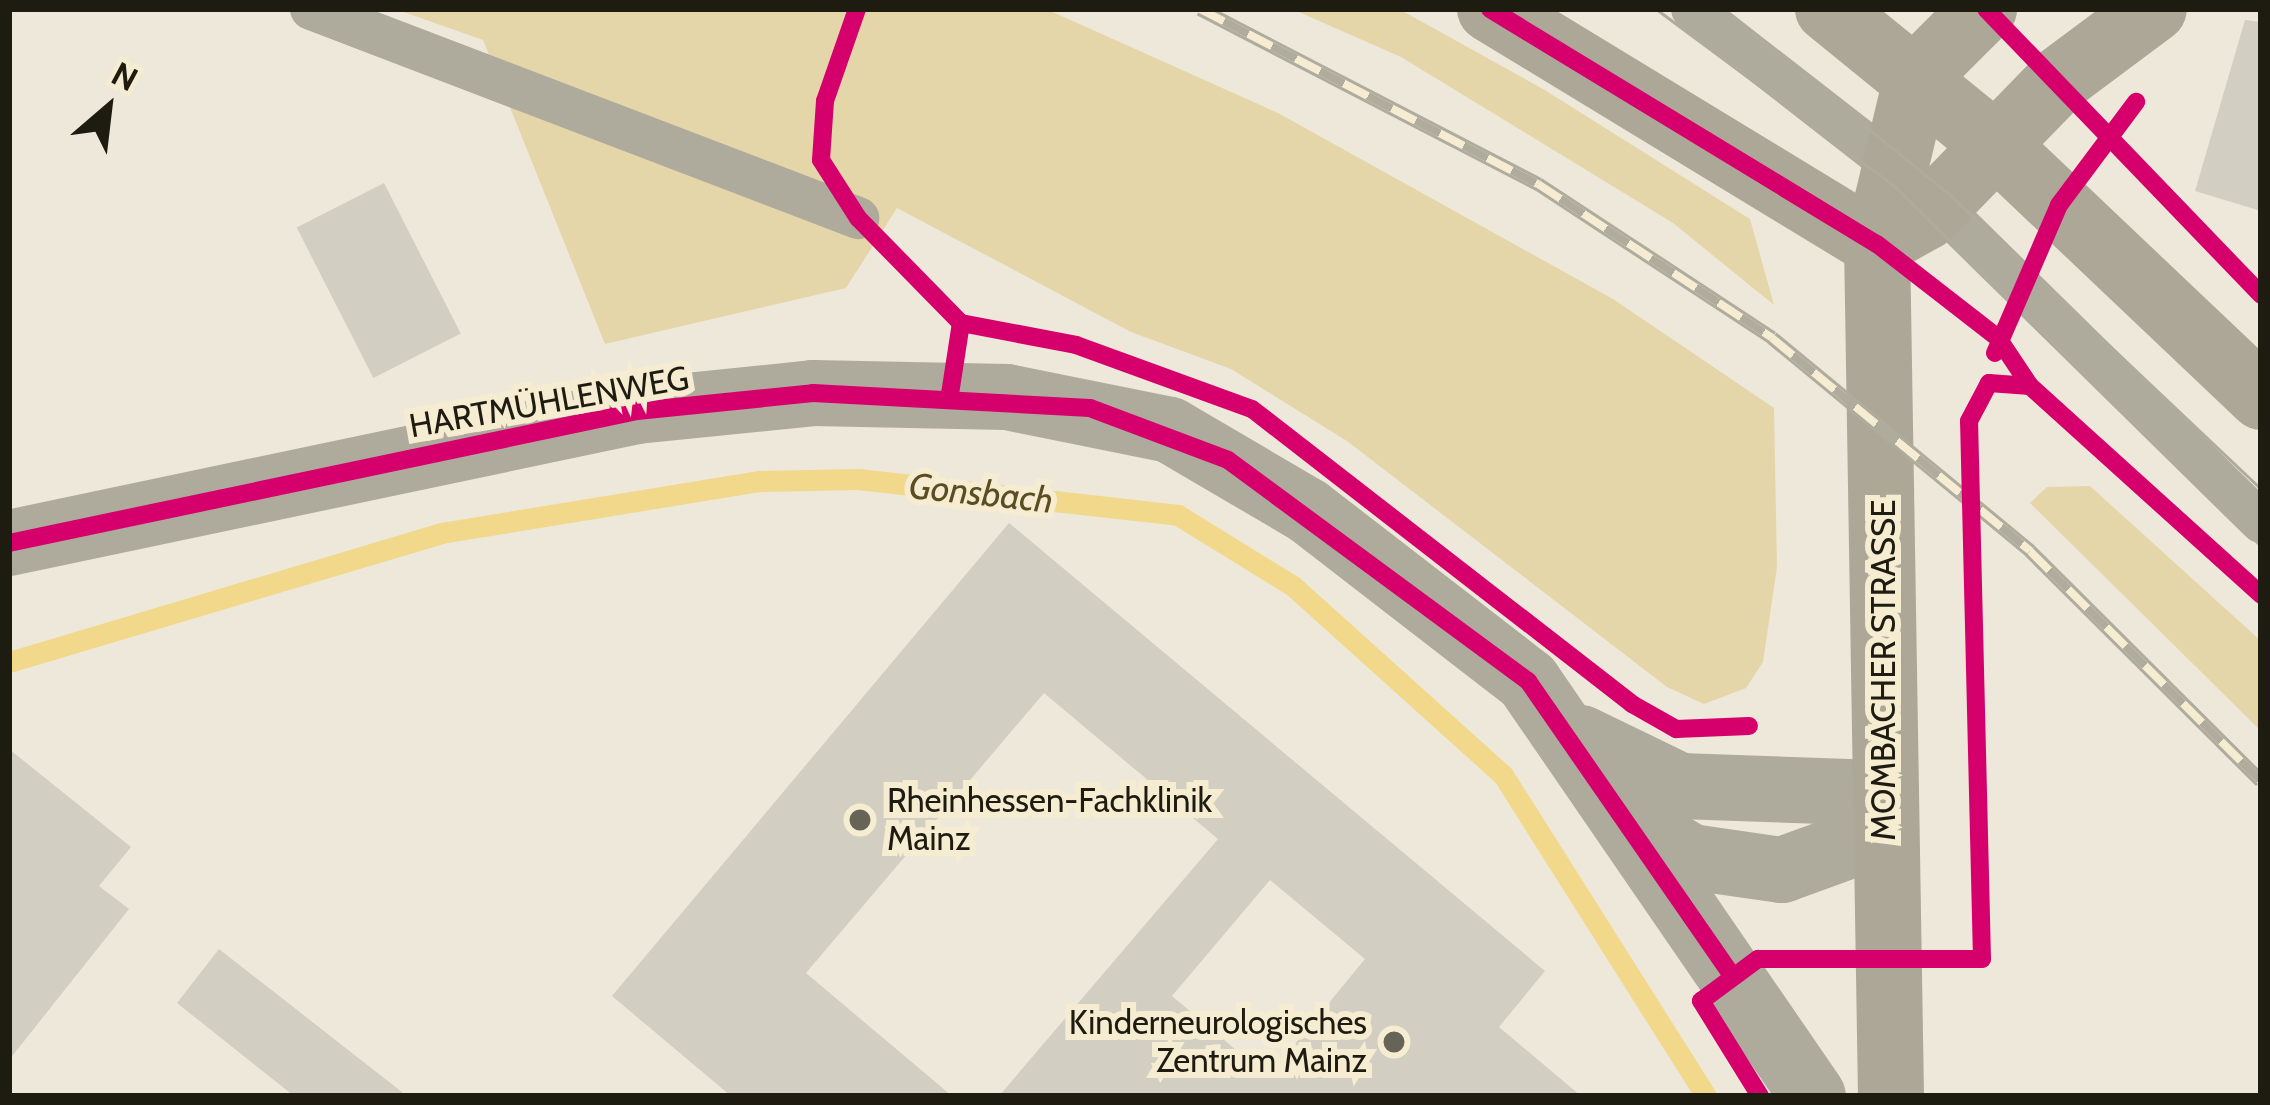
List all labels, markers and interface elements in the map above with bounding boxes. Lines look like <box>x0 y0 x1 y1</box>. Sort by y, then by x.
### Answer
north arrow <box>48 48 168 168</box>
text: N <box>105 53 145 99</box>
street label: HARTMÜHLENWEG <box>406 358 692 446</box>
water label: Gonsbach <box>907 464 1055 522</box>
street label: MOMBACHER STRASSE <box>1864 499 1904 841</box>
place label: Rheinhessen-Fachklinik Mainz <box>887 781 1212 859</box>
marker: Rheinhessen-Fachklinik Mainz <box>844 804 876 836</box>
place label: Kinderneurologisches Zentrum Mainz <box>1069 1003 1367 1081</box>
marker: Kinderneurologisches Zentrum Mainz <box>1378 1026 1410 1058</box>

